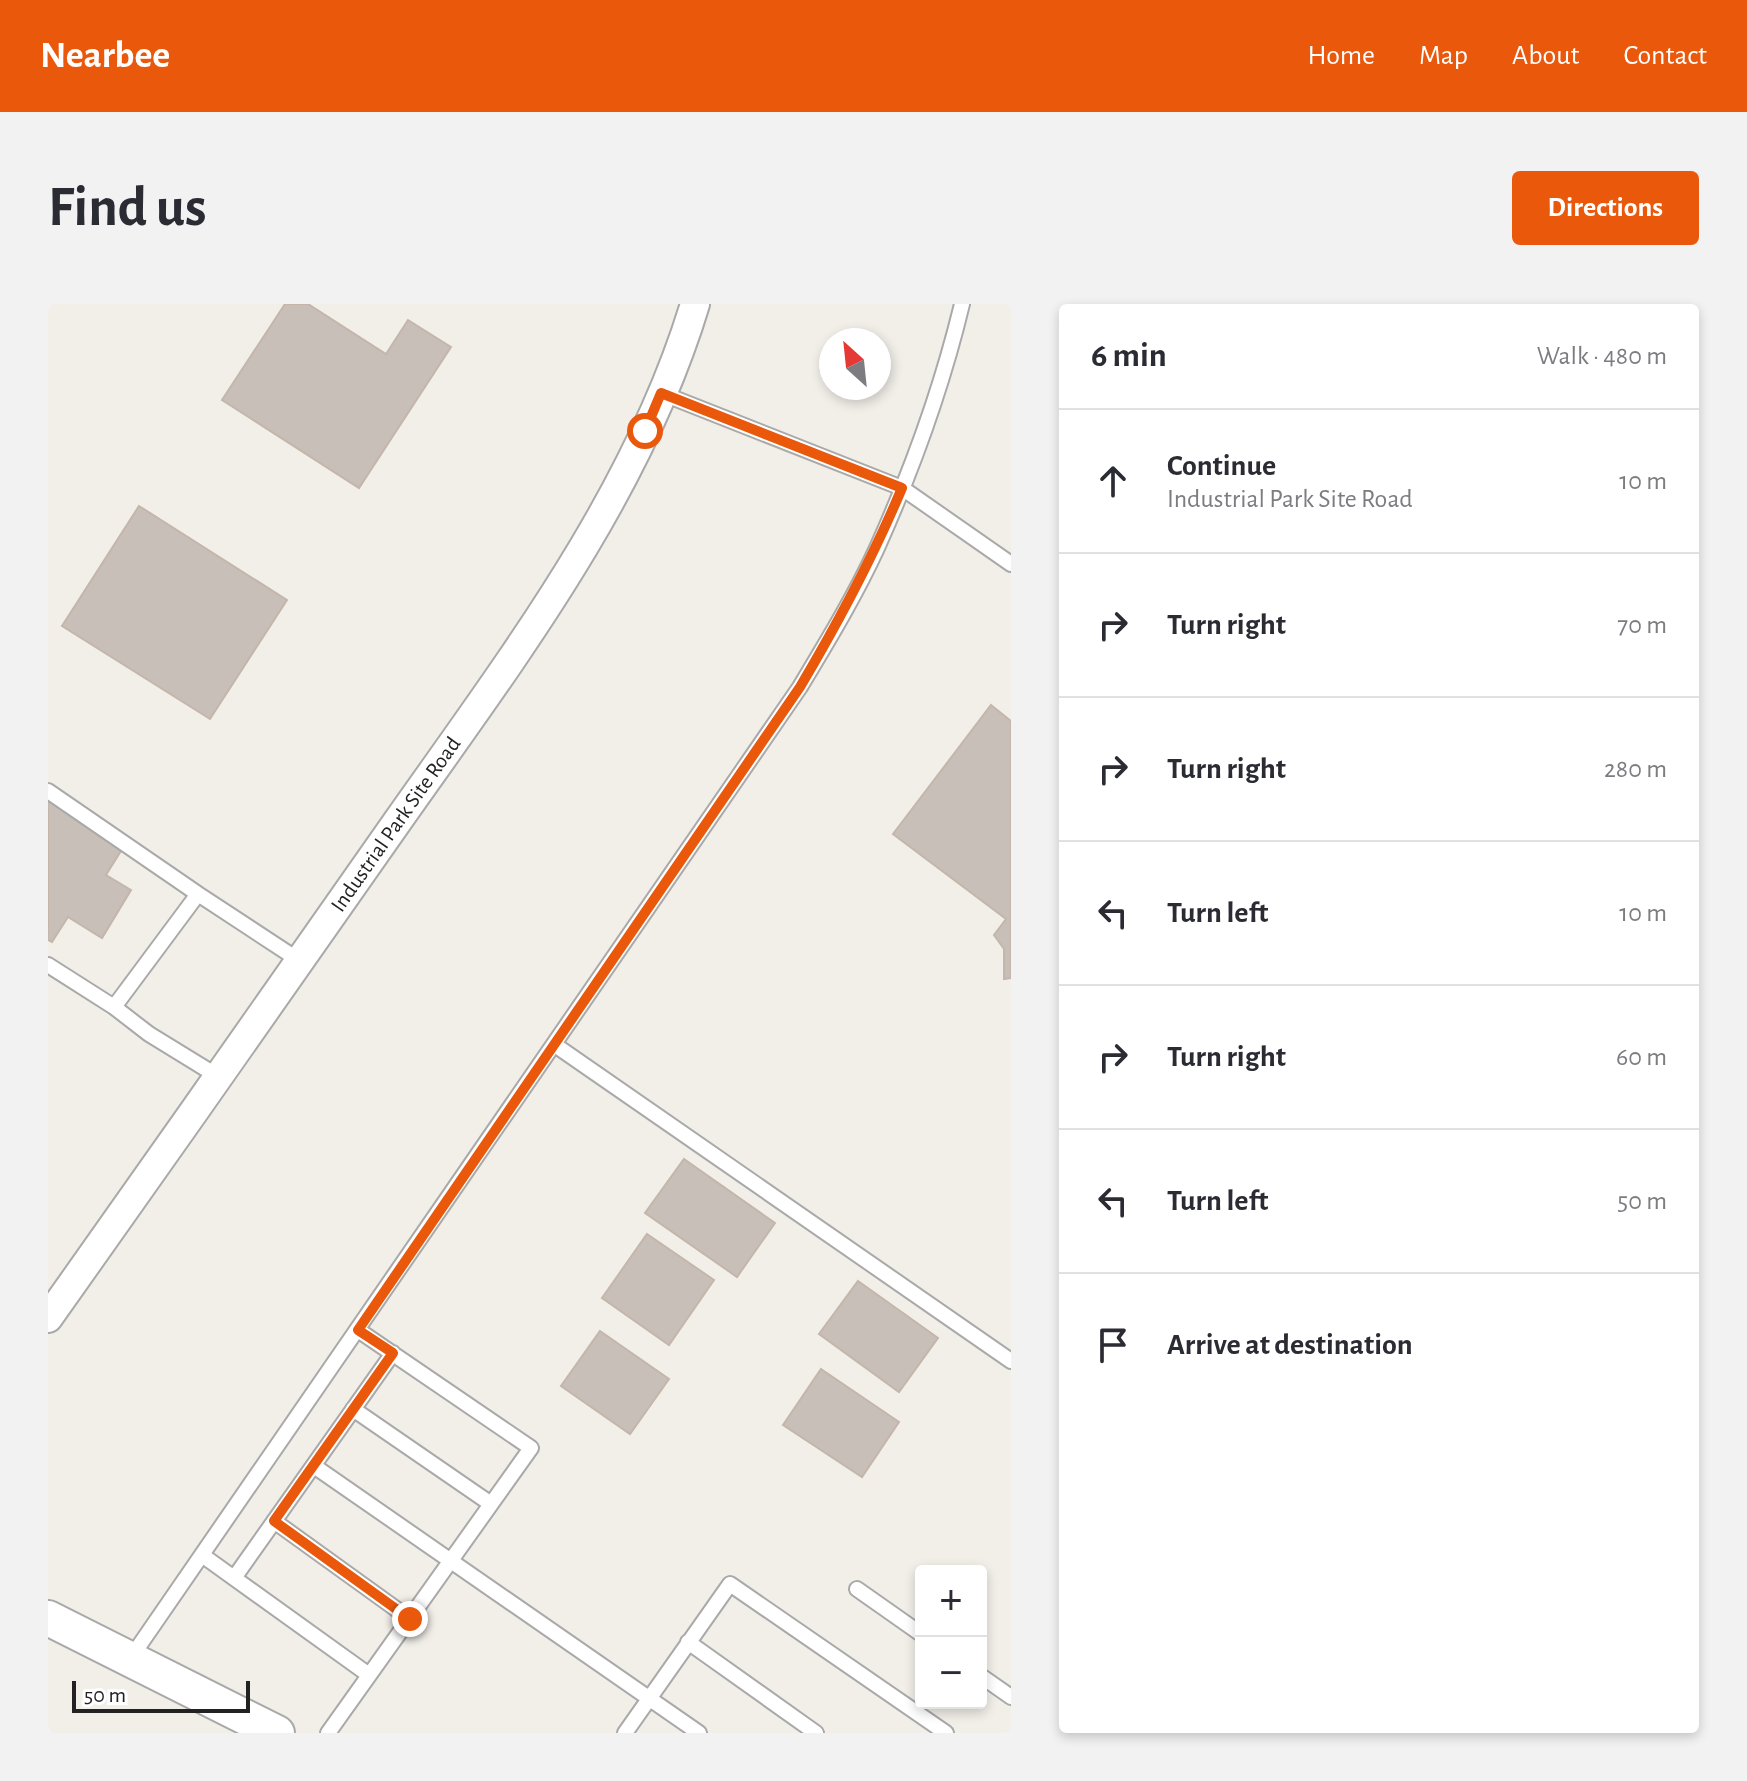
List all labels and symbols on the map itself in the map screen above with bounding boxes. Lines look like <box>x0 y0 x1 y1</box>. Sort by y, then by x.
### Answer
north arrow <box>819 328 891 400</box>
route start <box>627 413 663 449</box>
street label: Industrial Park Site Road <box>327 733 465 916</box>
route end <box>392 1601 428 1637</box>
scale bar <box>72 1677 250 1713</box>

